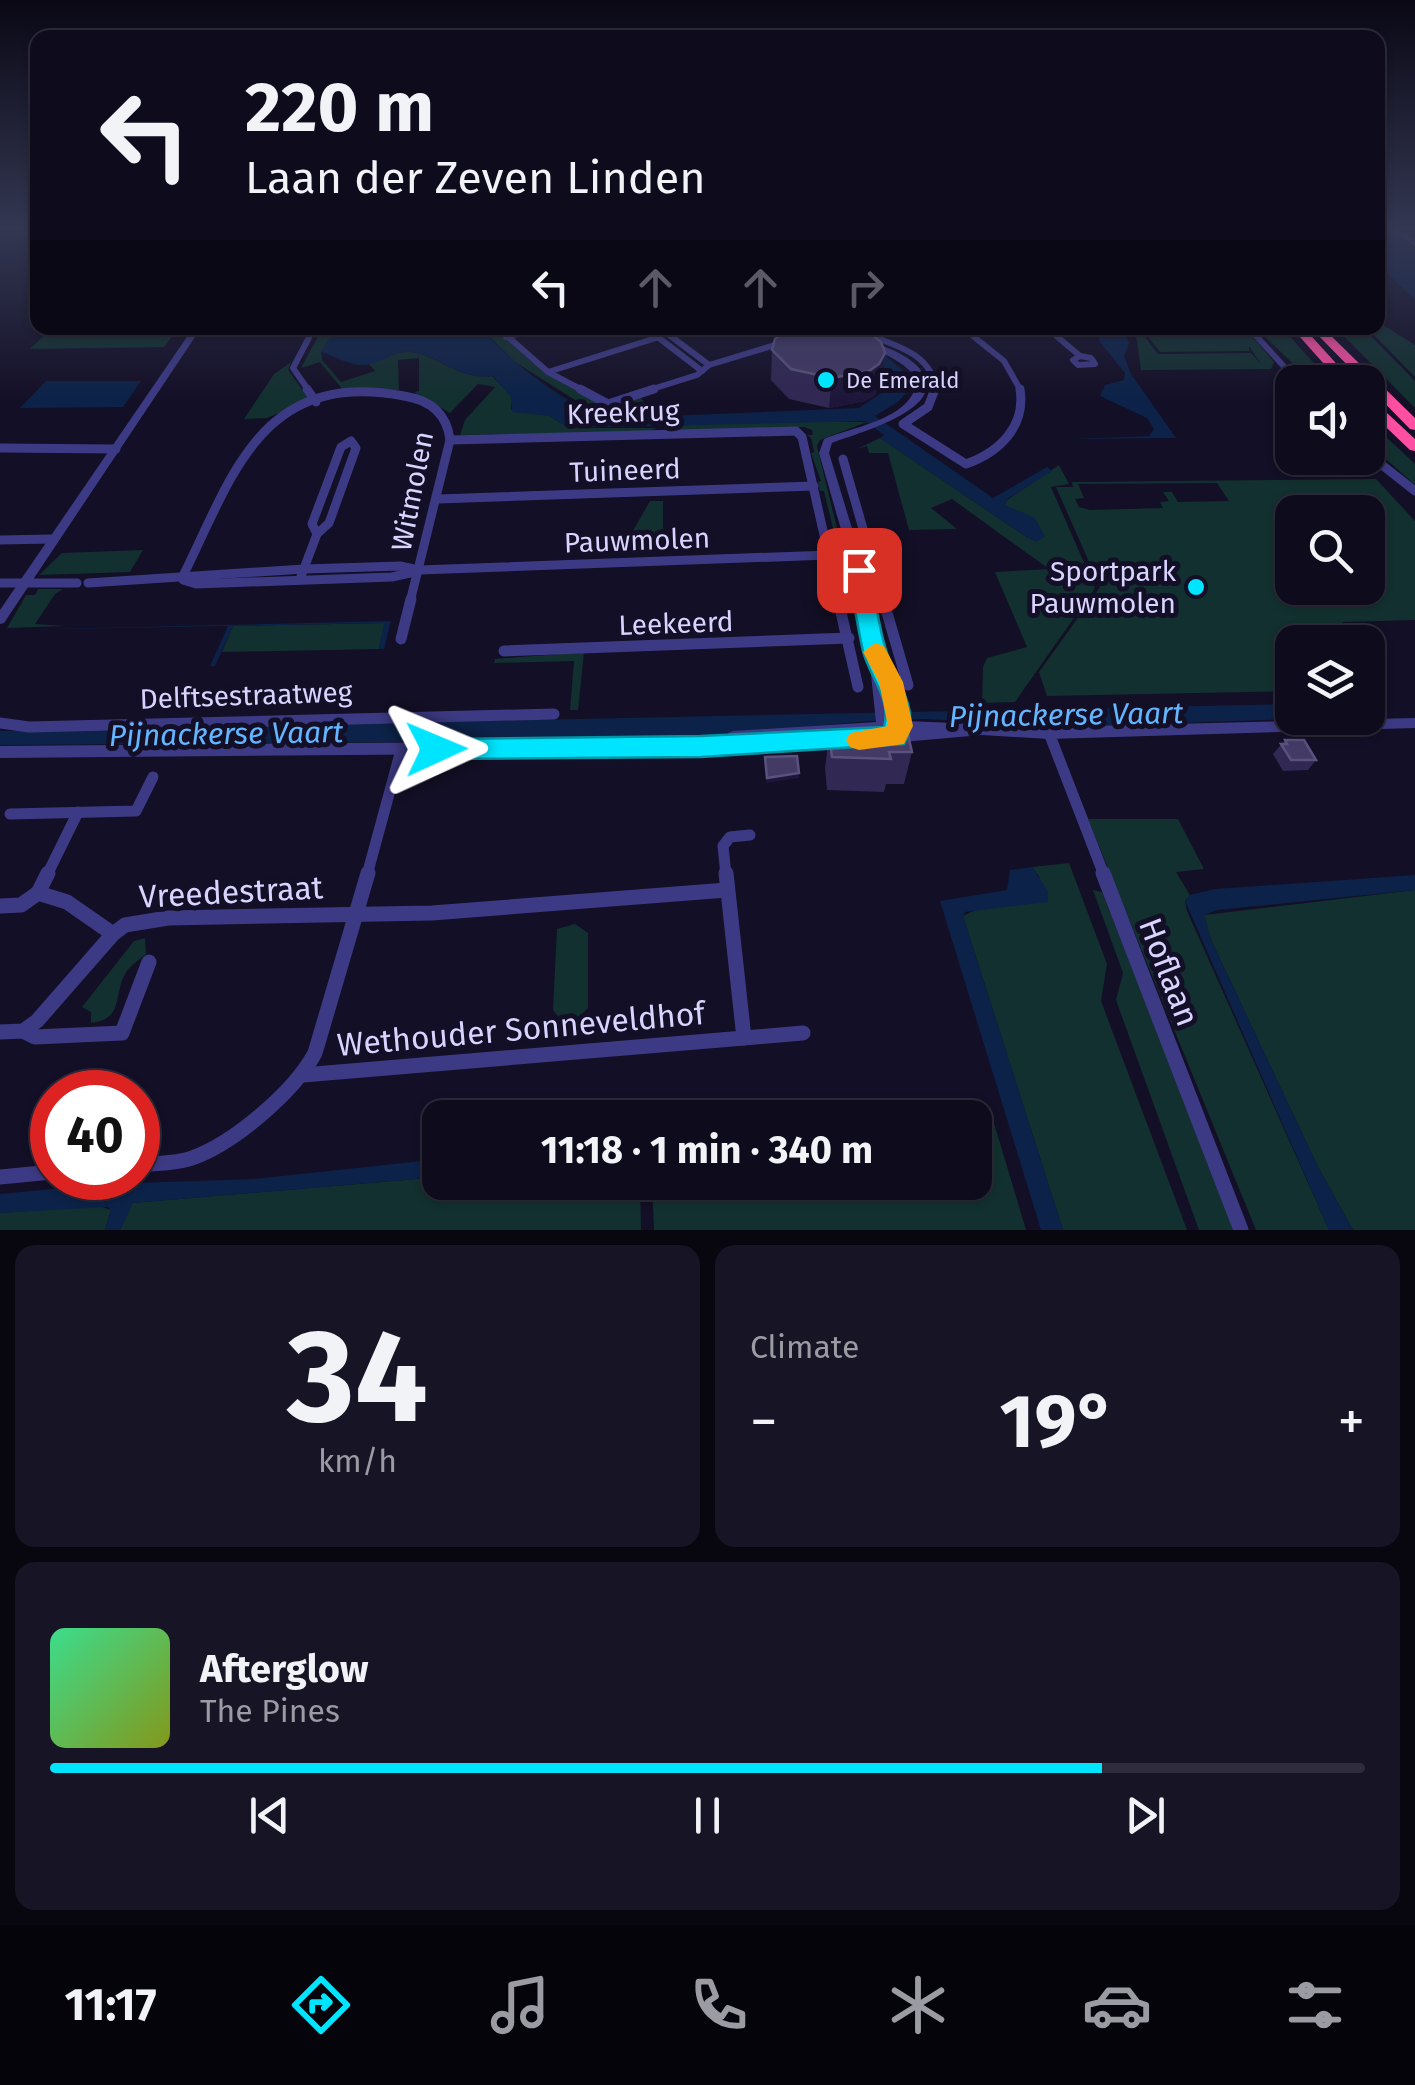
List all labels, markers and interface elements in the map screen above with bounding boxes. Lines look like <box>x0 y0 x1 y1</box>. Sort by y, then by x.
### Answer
text: 220 m <box>245 66 434 150</box>
icon: left <box>80 70 210 200</box>
text: Laan der Zeven Linden <box>245 151 706 205</box>
icon: left <box>523 260 578 315</box>
icon: ahead <box>628 260 683 315</box>
icon: ahead <box>733 260 788 315</box>
icon: right <box>838 260 893 315</box>
map controls <box>1275 365 1385 735</box>
button: sound <box>1275 365 1385 475</box>
place label: De Emerald <box>846 367 959 394</box>
marker: De Emerald <box>815 369 837 391</box>
street label: Kreekrug <box>566 394 680 431</box>
street label: Witmolen <box>385 428 440 554</box>
street label: Tuineerd <box>569 452 681 489</box>
button: search <box>1275 495 1385 605</box>
street label: Pauwmolen <box>563 521 711 560</box>
pin <box>817 528 902 613</box>
icon: arrive <box>832 543 887 598</box>
place label: Sportpark Pauwmolen <box>1030 555 1177 620</box>
marker: Sportpark Pauwmolen <box>1185 576 1207 598</box>
street label: Leekeerd <box>618 605 734 642</box>
button: layers <box>1275 625 1385 735</box>
street label: Delftsestraatweg <box>139 675 353 716</box>
water label: Pijnackerse Vaart <box>948 695 1184 735</box>
position arrow <box>384 697 488 801</box>
water label: Pijnackerse Vaart <box>108 714 344 754</box>
street label: Vreedestraat <box>138 868 324 916</box>
street label: Hoflaan <box>1131 913 1207 1031</box>
street label: Wethouder Sonneveldhof <box>335 994 709 1064</box>
speed limit sign: 40 <box>30 1070 160 1200</box>
text: 11:18 · 1 min · 340 m <box>541 1127 873 1173</box>
text: 34 <box>287 1299 428 1455</box>
text: Climate <box>750 1328 859 1366</box>
text: 19° <box>1000 1377 1115 1467</box>
text: − <box>750 1389 778 1455</box>
text: + <box>1338 1389 1365 1455</box>
text: km/h <box>318 1442 397 1480</box>
text: Afterglow <box>200 1646 368 1692</box>
text: The Pines <box>200 1692 340 1730</box>
icon: previous <box>242 1788 297 1843</box>
icon: pause <box>680 1788 735 1843</box>
icon: next <box>1118 1788 1173 1843</box>
icon: directions <box>286 1970 356 2040</box>
icon: music <box>485 1970 555 2040</box>
icon: phone <box>684 1970 754 2040</box>
icon: climate <box>883 1970 953 2040</box>
icon: car <box>1082 1970 1152 2040</box>
icon: filters <box>1280 1970 1350 2040</box>
text: 11:17 <box>64 1978 157 2032</box>

